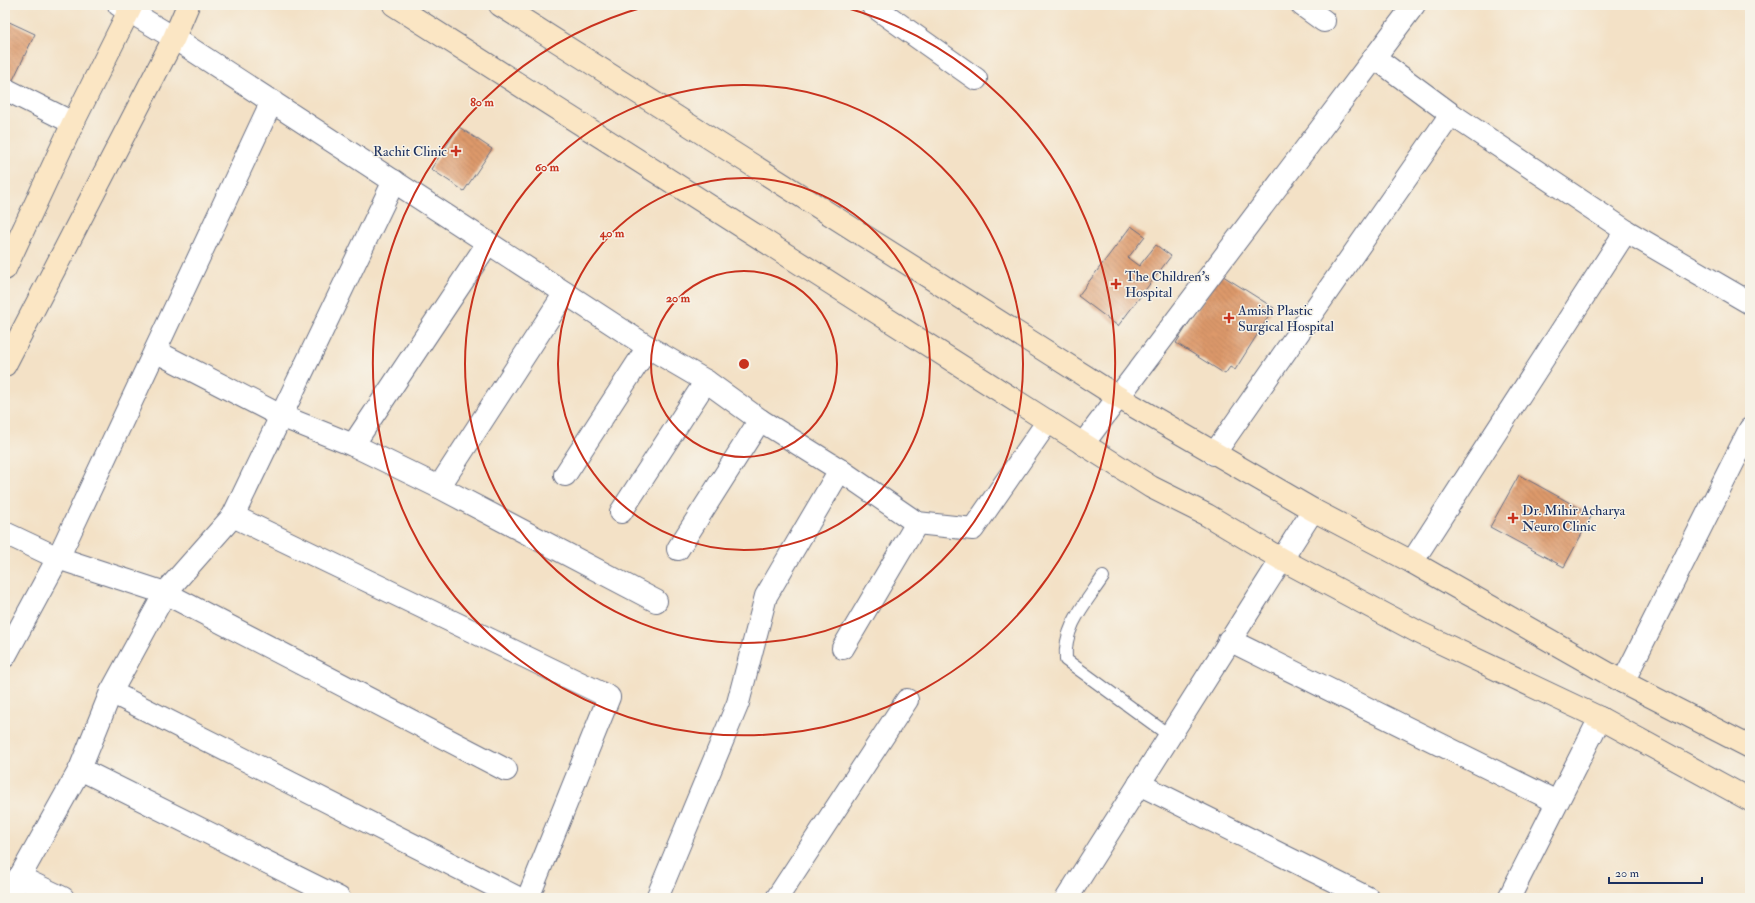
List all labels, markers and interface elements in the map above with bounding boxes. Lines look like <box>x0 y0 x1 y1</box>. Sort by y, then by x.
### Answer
text: 80 m <box>470 95 494 110</box>
place label: Rachit Clinic <box>373 143 447 160</box>
marker: Rachit Clinic <box>450 145 462 157</box>
text: 60 m <box>535 160 560 175</box>
text: 40 m <box>599 226 625 241</box>
place label: The Children's Hospital <box>1125 268 1210 302</box>
marker: The Children's Hospital <box>1110 278 1122 290</box>
text: 20 m <box>666 291 691 306</box>
place label: Amish Plastic Surgical Hospital <box>1237 302 1334 336</box>
marker: Amish Plastic Surgical Hospital <box>1223 312 1235 324</box>
centre of rings <box>737 357 751 371</box>
place label: Dr. Mihir Acharya Neuro Clinic <box>1522 502 1626 535</box>
marker: Dr. Mihir Acharya Neuro Clinic <box>1507 512 1519 524</box>
scale bar <box>1609 859 1702 885</box>
text: 20 m <box>1615 866 1640 881</box>

